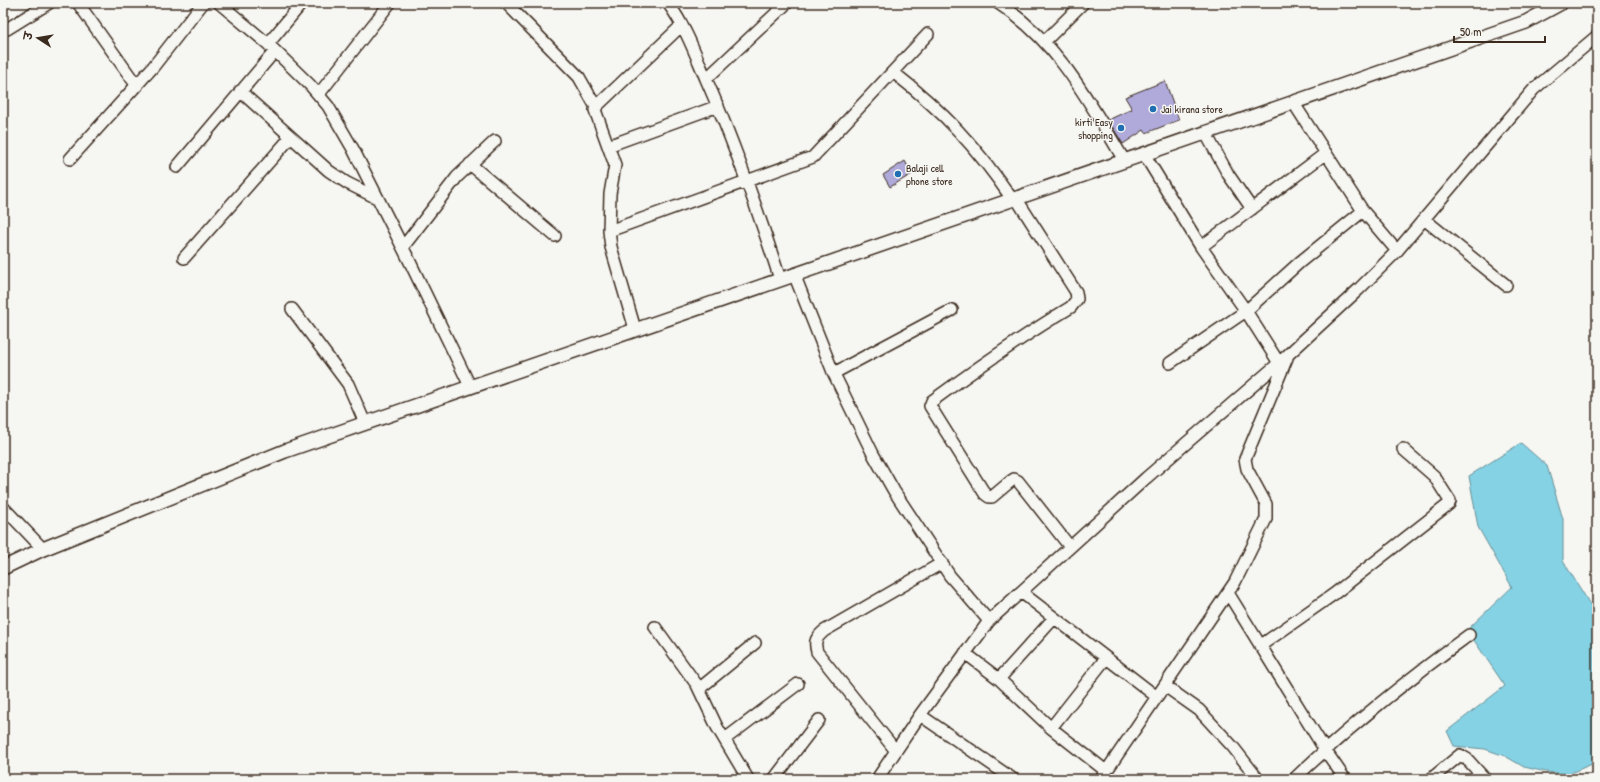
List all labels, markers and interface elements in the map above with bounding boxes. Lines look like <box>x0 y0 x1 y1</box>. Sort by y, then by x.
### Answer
north arrow <box>18 18 58 58</box>
scale bar <box>1454 18 1545 44</box>
text: 50 m <box>1460 23 1481 40</box>
text: उ <box>20 29 36 42</box>
place label: Jai kirana store <box>1161 102 1223 116</box>
marker: Jai kirana store <box>1148 104 1158 114</box>
place label: kirti Easy shopping <box>1075 115 1113 142</box>
marker: kirti Easy shopping <box>1116 123 1126 133</box>
place label: Balaji cell phone store <box>906 161 953 188</box>
marker: Balaji cell phone store <box>893 169 903 179</box>

